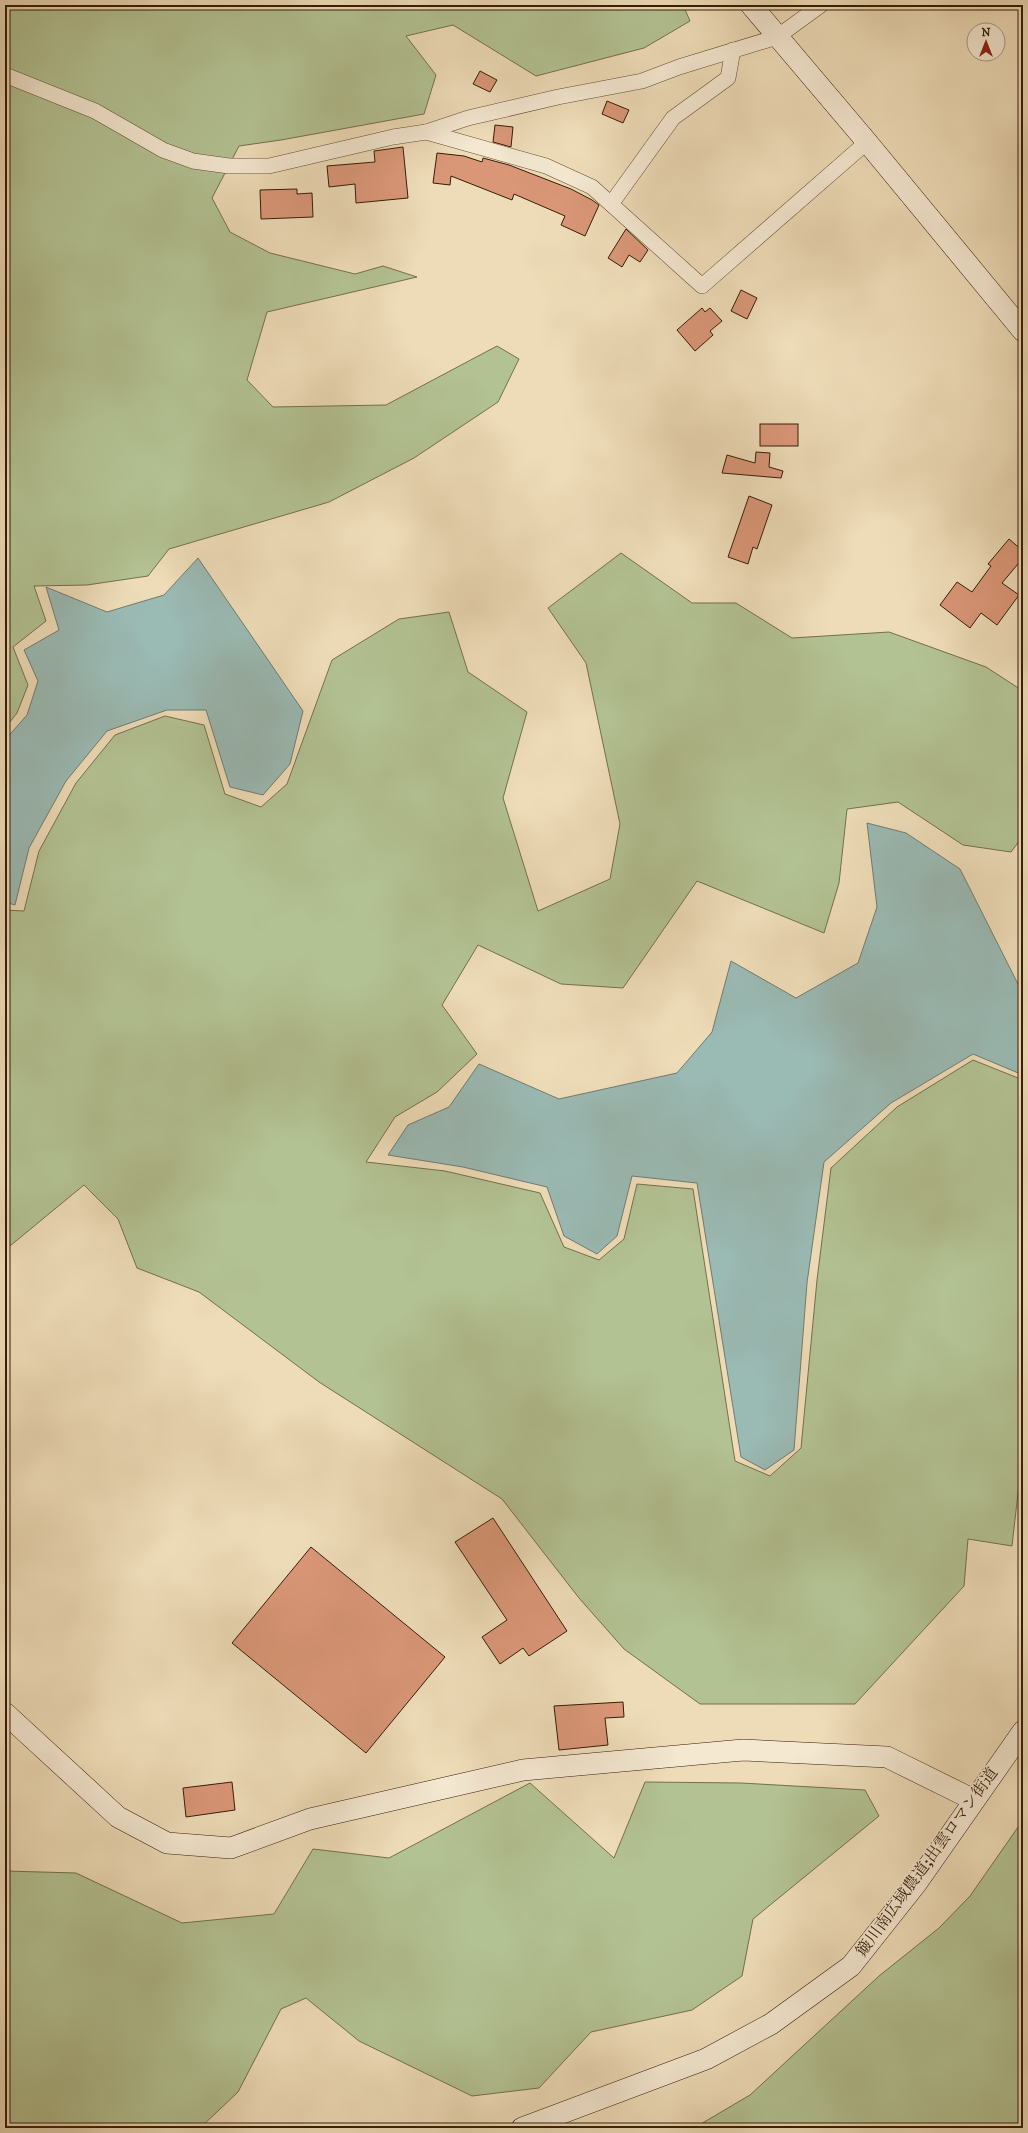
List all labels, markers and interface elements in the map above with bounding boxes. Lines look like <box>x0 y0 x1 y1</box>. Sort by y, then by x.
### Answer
north arrow <box>966 22 1006 62</box>
text: N <box>981 26 991 40</box>
street label: 簸川南広域農道;出雲ロマン街道 <box>852 1764 1002 1960</box>

